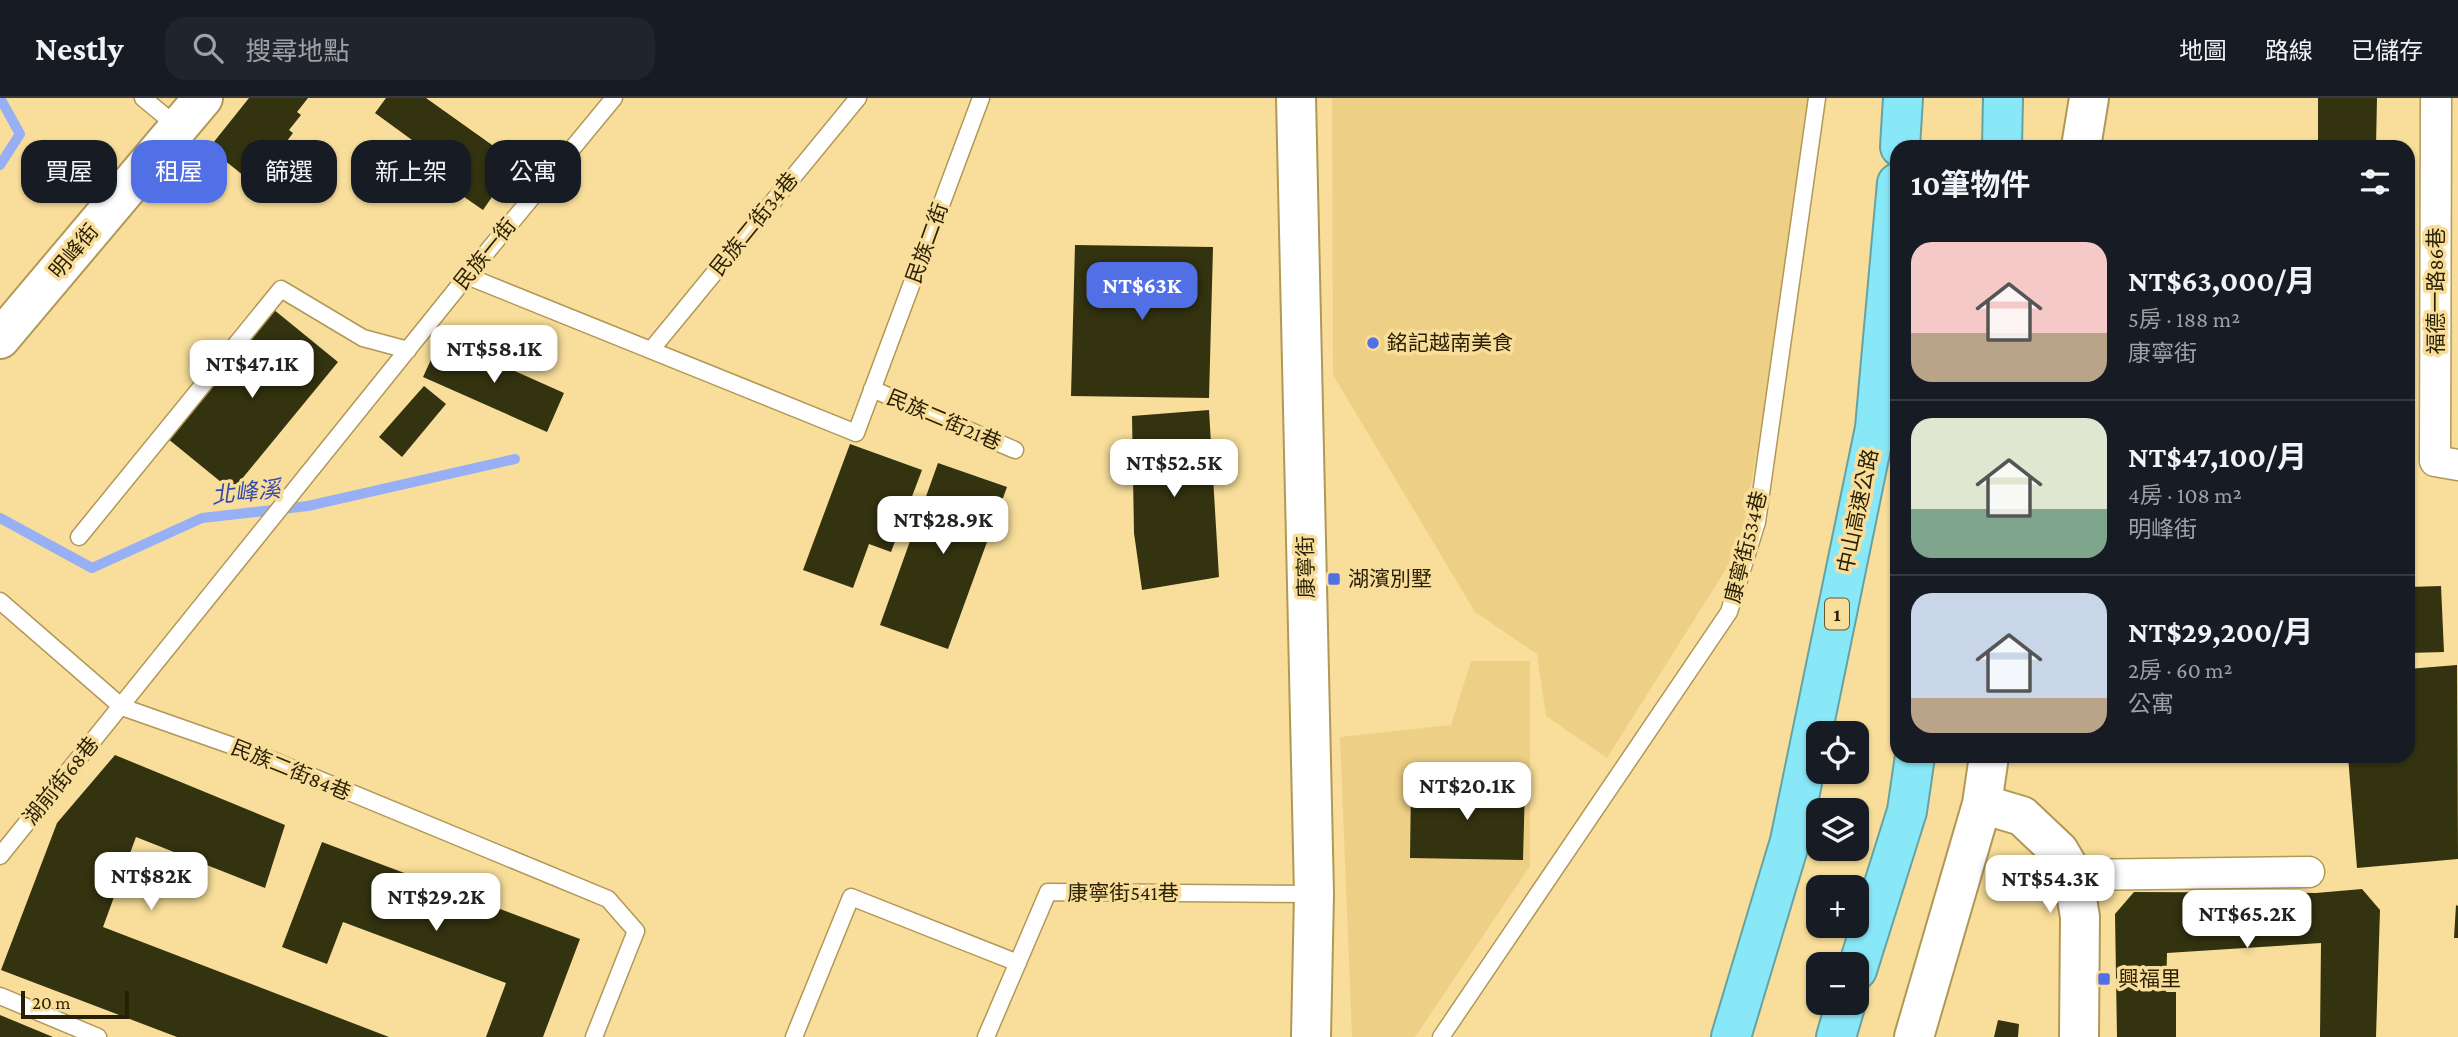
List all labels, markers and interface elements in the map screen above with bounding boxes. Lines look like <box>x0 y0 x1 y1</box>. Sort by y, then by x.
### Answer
search box <box>165 17 655 80</box>
icon: search <box>189 29 227 67</box>
text: Nestly <box>35 30 123 67</box>
text: 搜尋地點 <box>245 37 349 66</box>
text: 地圖 <box>2179 37 2227 64</box>
text: 路線 <box>2265 37 2313 64</box>
text: 已儲存 <box>2351 37 2423 64</box>
chip: 買屋 <box>21 140 117 203</box>
chip: 租屋 <box>131 140 227 203</box>
chip: 篩選 <box>241 140 337 203</box>
chip: 新上架 <box>351 140 471 203</box>
chip: 公寓 <box>485 140 581 203</box>
icon: filters <box>2356 163 2394 201</box>
street label: 民族二街34巷 <box>705 168 803 280</box>
text: 10筆物件 <box>1911 168 2030 201</box>
street label: 民族二街 <box>901 199 953 287</box>
street label: 民族一街 <box>449 214 521 294</box>
street label: 明峰街 <box>45 219 103 283</box>
street label: 福德一路86巷 <box>2424 228 2448 354</box>
pin: NT$63K <box>1085 262 1199 322</box>
text: NT$63,000/月 <box>2128 264 2316 297</box>
icon: home <box>1967 270 2051 354</box>
text: NT$63K <box>1102 272 1182 298</box>
text: 5房 · 188 m² <box>2128 306 2240 332</box>
pin: NT$58.1K <box>422 326 566 385</box>
place label: 銘記越南美食 <box>1387 331 1513 355</box>
text: NT$58.1K <box>446 335 542 361</box>
marker: 銘記越南美食 <box>1365 335 1381 351</box>
text: 康寧街 <box>2128 340 2197 366</box>
pin: NT$47.1K <box>180 341 324 400</box>
text: NT$47.1K <box>206 350 298 376</box>
street label: 民族二街21巷 <box>883 385 1005 455</box>
pin: NT$52.5K <box>1102 440 1246 499</box>
text: NT$47,100/月 <box>2128 440 2307 473</box>
icon: home <box>1967 446 2051 530</box>
street label: 中山高速公路 <box>1833 447 1883 575</box>
text: NT$52.5K <box>1126 449 1222 475</box>
water label: 北峰溪 <box>210 475 285 509</box>
text: 4房 · 108 m² <box>2128 482 2242 508</box>
street label: 康寧街534巷 <box>1721 489 1771 605</box>
pin: NT$28.9K <box>871 496 1015 556</box>
text: NT$28.9K <box>893 506 993 532</box>
text: 明峰街 <box>2128 516 2197 542</box>
street label: 康寧街 <box>1293 535 1319 599</box>
place label: 湖濱別墅 <box>1348 567 1432 591</box>
marker: 湖濱別墅 <box>1326 571 1342 587</box>
road number: 1 <box>1825 598 1849 629</box>
text: NT$29,200/月 <box>2128 615 2313 648</box>
icon: home <box>1967 621 2051 705</box>
text: 2房 · 60 m² <box>2128 657 2233 683</box>
text: 公寓 <box>2128 691 2174 717</box>
map controls <box>1806 721 1869 1015</box>
button: locate <box>1806 721 1869 784</box>
street label: 湖前街68巷 <box>18 732 104 830</box>
street label: 民族二街84巷 <box>228 735 354 805</box>
pin: NT$20.1K <box>1395 762 1539 822</box>
text: NT$20.1K <box>1419 772 1515 798</box>
button: layers <box>1806 798 1869 861</box>
pin: NT$82K <box>94 852 208 912</box>
pin: NT$54.3K <box>1978 856 2122 915</box>
text: NT$82K <box>111 862 191 888</box>
text: NT$54.3K <box>2002 865 2098 891</box>
pin: NT$29.2K <box>364 874 508 933</box>
button: + <box>1806 875 1869 938</box>
street label: 康寧街541巷 <box>1067 881 1179 905</box>
text: NT$29.2K <box>387 883 485 909</box>
pin: NT$65.2K <box>2175 890 2319 950</box>
text: NT$65.2K <box>2198 900 2296 926</box>
button: − <box>1806 952 1869 1015</box>
place label: 興福里 <box>2118 967 2181 991</box>
marker: 興福里 <box>2096 971 2112 987</box>
scale bar <box>21 988 130 1020</box>
text: 20 m <box>32 992 71 1013</box>

